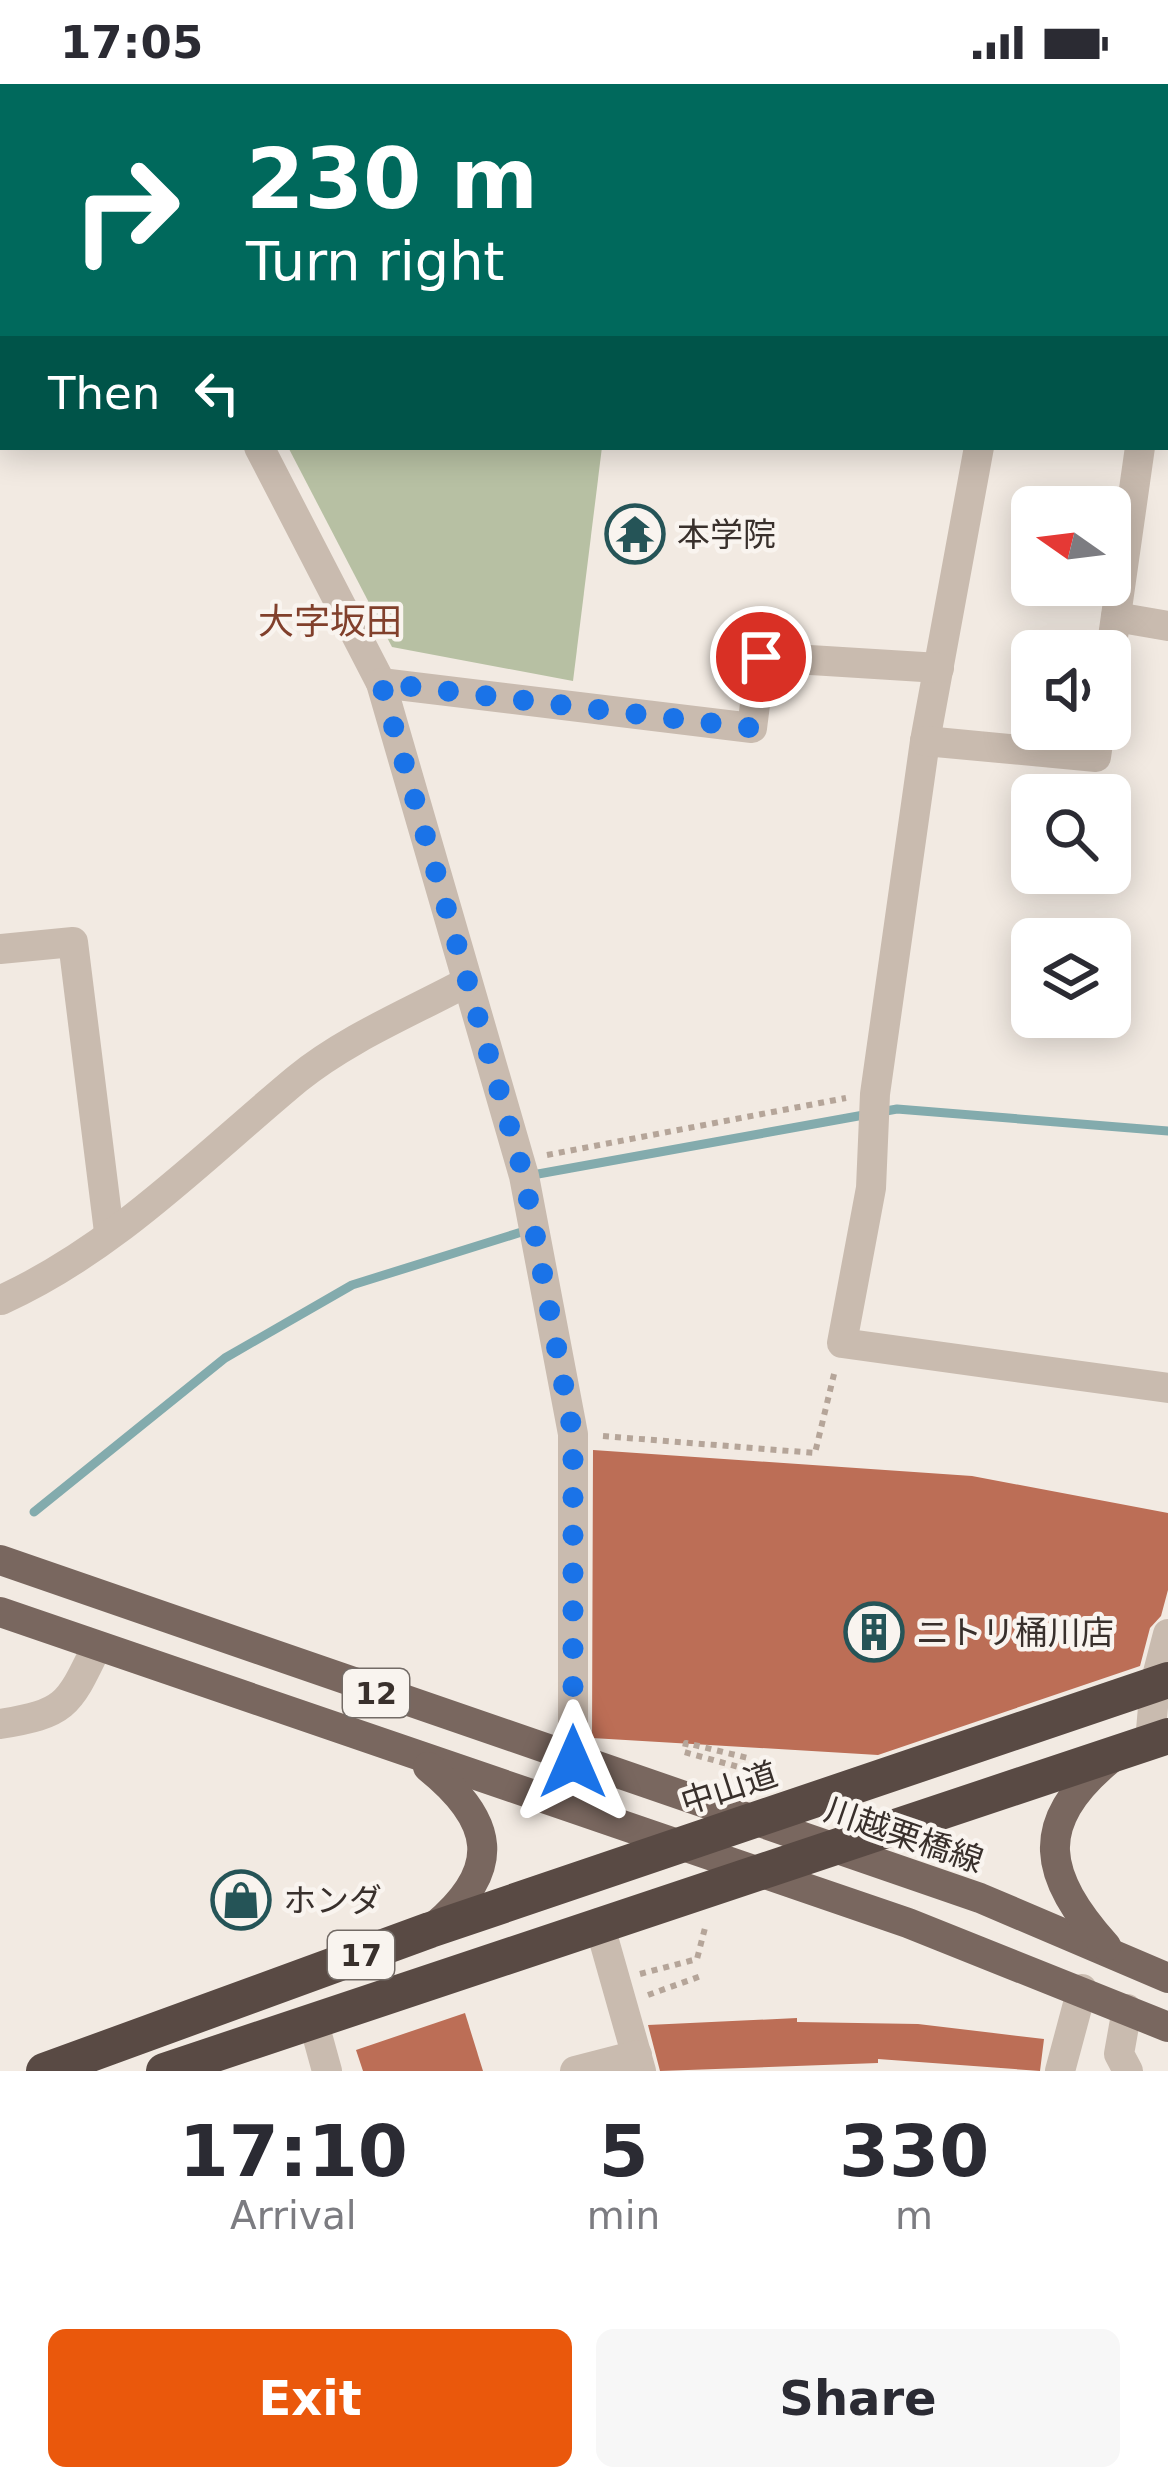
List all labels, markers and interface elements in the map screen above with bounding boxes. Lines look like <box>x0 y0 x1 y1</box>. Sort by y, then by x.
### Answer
text: 17:05 <box>60 16 203 69</box>
text: 230 m <box>246 130 538 228</box>
icon: right <box>48 132 204 288</box>
text: Turn right <box>246 230 505 293</box>
icon: left <box>184 360 250 426</box>
text: Then <box>48 367 160 420</box>
north arrow <box>1011 486 1131 606</box>
map controls <box>1011 486 1131 1038</box>
temple icon: 本学院 <box>604 503 666 565</box>
place label: 本学院 <box>677 515 776 554</box>
district label: 大字坂田 <box>258 601 402 642</box>
pin <box>710 606 812 708</box>
icon: arrive <box>728 624 794 690</box>
button: sound <box>1011 630 1131 750</box>
button: search <box>1011 774 1131 894</box>
button: layers <box>1011 918 1131 1038</box>
building icon: ニトリ桶川店 <box>843 1601 905 1663</box>
place label: ニトリ桶川店 <box>916 1613 1114 1652</box>
road number: 12 <box>343 1669 409 1717</box>
position arrow <box>510 1699 636 1825</box>
street label: 中山道 <box>676 1754 782 1822</box>
street label: 川越栗橋線 <box>820 1790 988 1880</box>
shop icon: ホンダ <box>210 1869 272 1931</box>
place label: ホンダ <box>283 1881 382 1920</box>
road number: 17 <box>328 1931 394 1979</box>
text: 17:10 <box>179 2109 408 2193</box>
text: 5 <box>598 2109 648 2193</box>
text: 330 <box>839 2109 989 2193</box>
text: Arrival <box>230 2193 357 2238</box>
text: min <box>587 2193 660 2238</box>
text: m <box>895 2193 933 2238</box>
button: Exit <box>48 2329 572 2467</box>
button: Share <box>596 2329 1120 2467</box>

